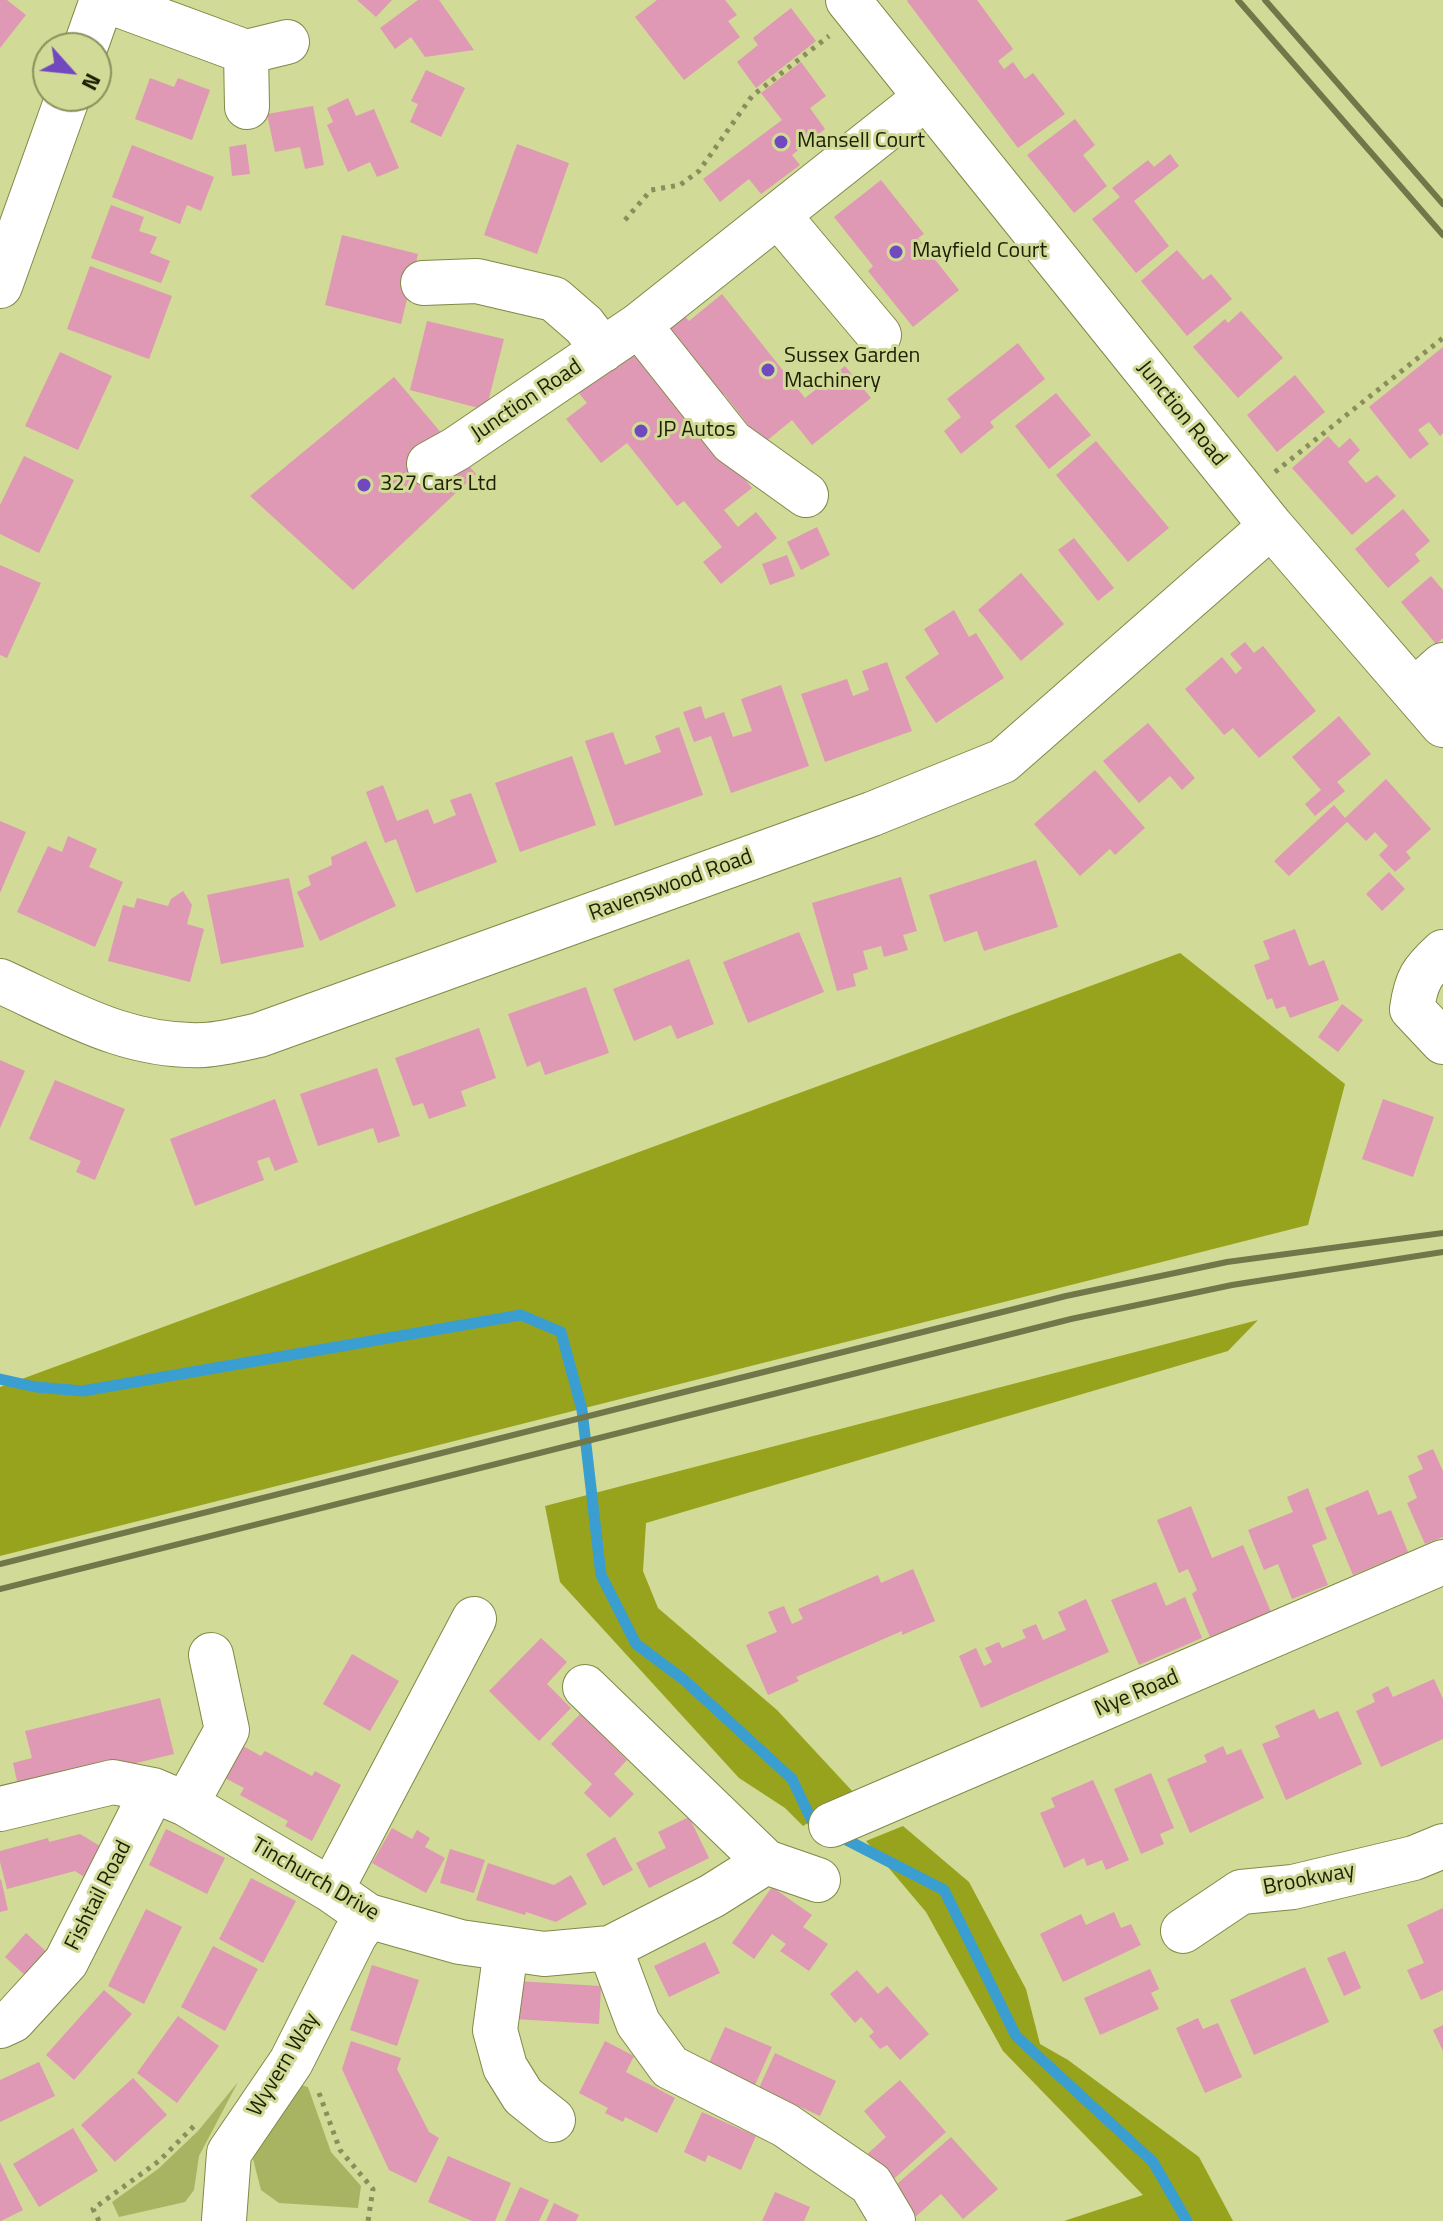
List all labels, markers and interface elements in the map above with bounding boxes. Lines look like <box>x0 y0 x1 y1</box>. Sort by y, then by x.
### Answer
north arrow <box>32 32 112 112</box>
text: N <box>73 67 110 96</box>
place label: Mansell Court <box>797 129 925 155</box>
marker: Mansell Court <box>772 133 790 151</box>
place label: Mayfield Court <box>912 239 1047 265</box>
marker: Mayfield Court <box>887 243 905 261</box>
place label: Sussex Garden Machinery <box>784 344 920 396</box>
street label: Junction Road <box>467 354 587 448</box>
street label: Junction Road <box>1131 356 1231 472</box>
marker: Sussex Garden Machinery <box>759 361 777 379</box>
place label: JP Autos <box>657 418 736 444</box>
marker: JP Autos <box>632 422 650 440</box>
place label: 327 Cars Ltd <box>380 472 497 498</box>
marker: 327 Cars Ltd <box>355 476 373 494</box>
street label: Ravenswood Road <box>586 844 756 928</box>
street label: Nye Road <box>1091 1664 1183 1724</box>
street label: Tinchurch Drive <box>246 1833 384 1927</box>
street label: Fishtail Road <box>60 1837 138 1955</box>
street label: Brookway <box>1261 1858 1357 1902</box>
street label: Wyvern Way <box>243 2008 325 2122</box>

